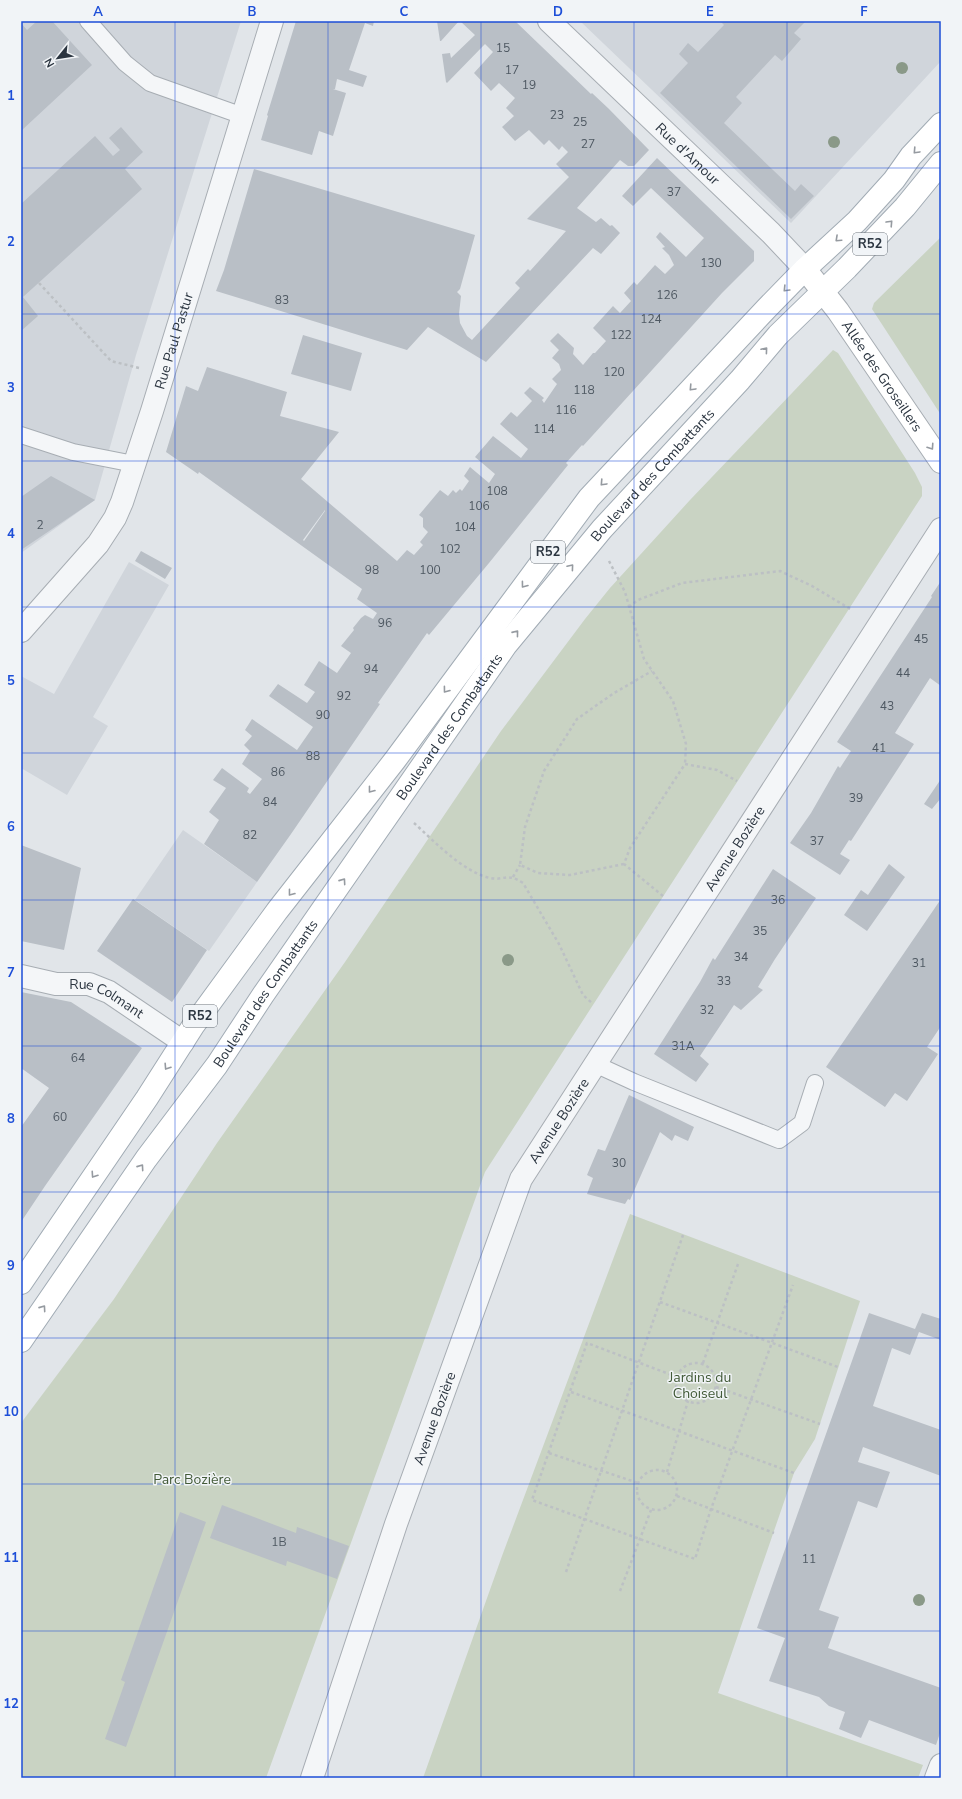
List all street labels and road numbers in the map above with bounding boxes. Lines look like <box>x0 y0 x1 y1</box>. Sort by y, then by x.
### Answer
street label: Rue d'Amour <box>651 118 724 189</box>
road number: R52 <box>853 233 887 255</box>
street label: Rue Paul Pastur <box>150 290 197 391</box>
street label: Allée des Groseillers <box>838 317 927 435</box>
street label: Boulevard des Combattants <box>586 404 719 545</box>
road number: R52 <box>531 541 565 563</box>
street label: Boulevard des Combattants <box>392 649 507 804</box>
street label: Avenue Bozière <box>700 802 769 895</box>
street label: Boulevard des Combattants <box>209 915 322 1071</box>
street label: Rue Colmant <box>69 974 148 1022</box>
road number: R52 <box>183 1005 217 1027</box>
street label: Avenue Bozière <box>524 1074 593 1167</box>
street label: Avenue Bozière <box>409 1369 460 1468</box>

